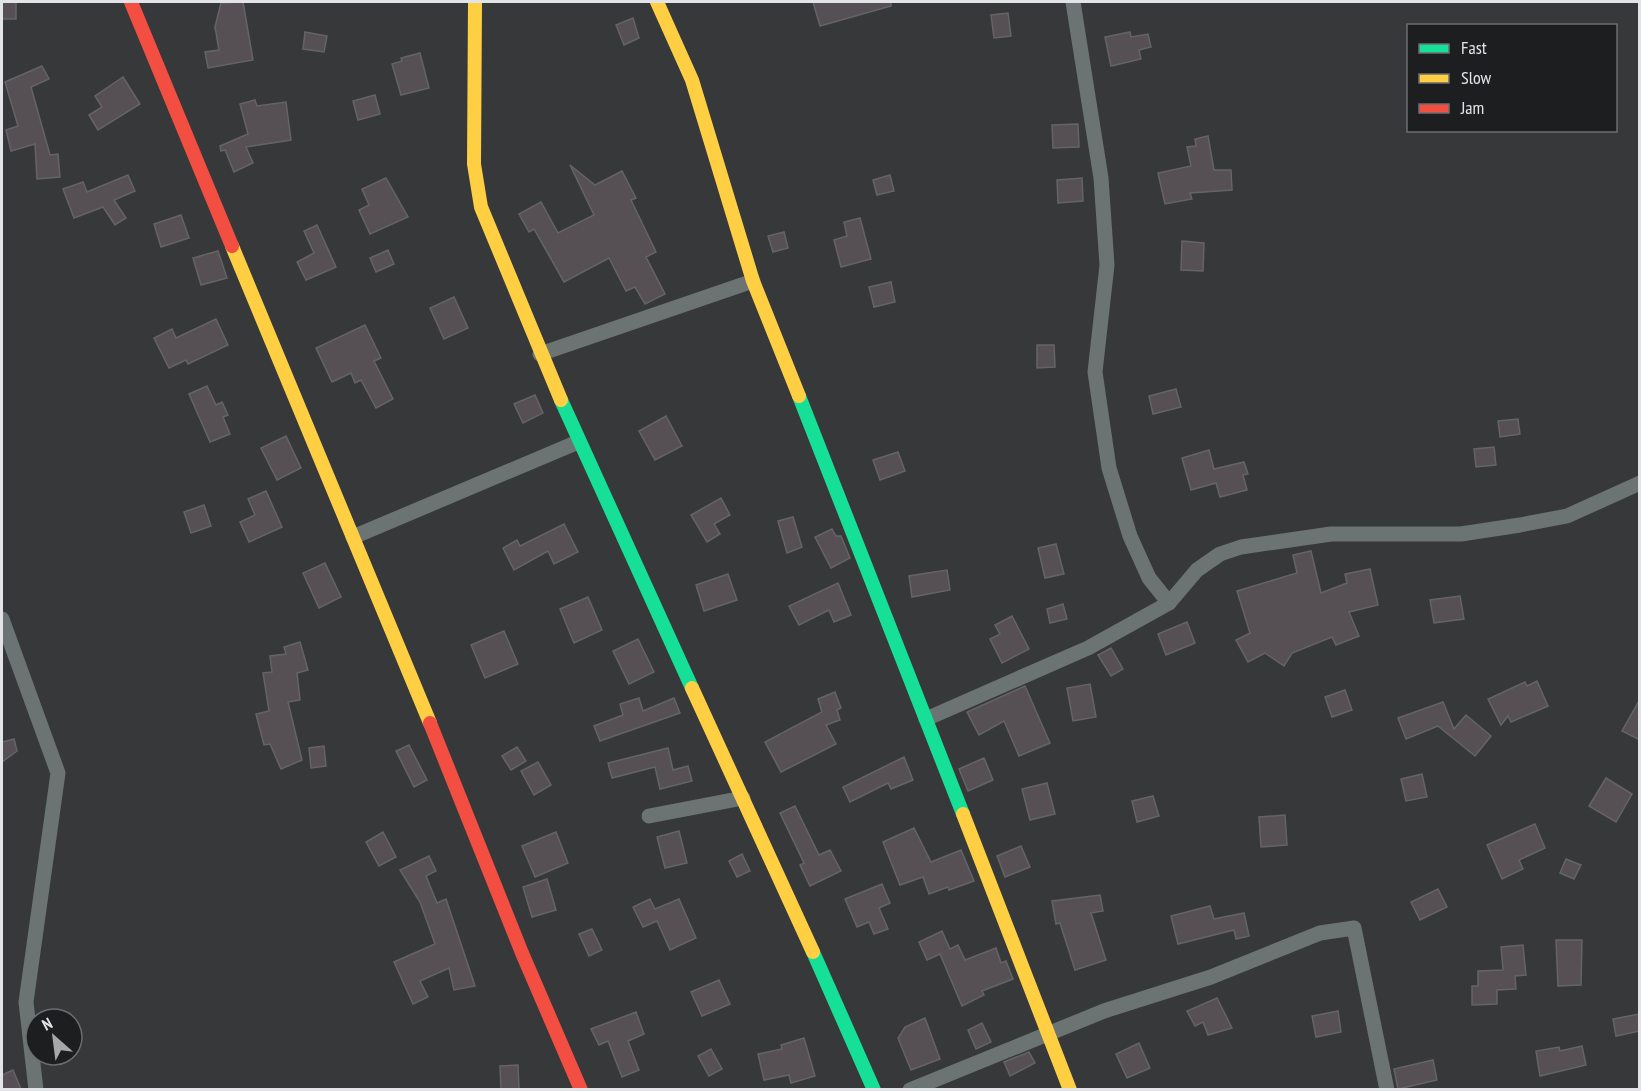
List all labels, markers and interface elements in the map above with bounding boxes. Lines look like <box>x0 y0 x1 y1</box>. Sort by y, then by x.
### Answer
legend <box>1407 24 1617 132</box>
text: Fast <box>1461 36 1487 59</box>
text: Slow <box>1461 66 1492 89</box>
text: Jam <box>1460 96 1484 119</box>
north arrow <box>24 1007 84 1067</box>
text: N <box>38 1013 55 1035</box>

